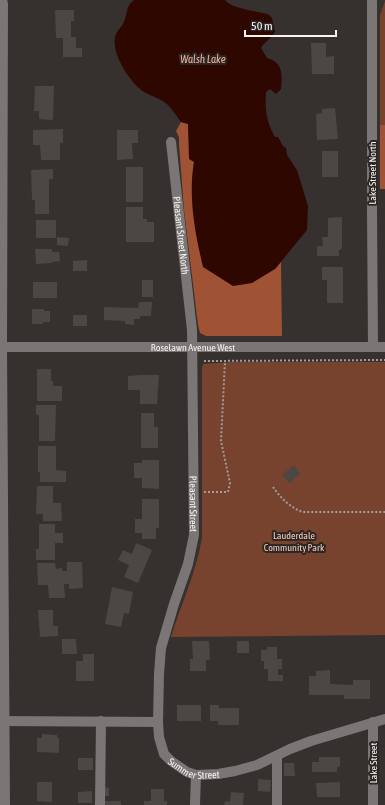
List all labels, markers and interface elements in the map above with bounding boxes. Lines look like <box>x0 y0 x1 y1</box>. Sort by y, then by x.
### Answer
scale bar <box>245 12 336 38</box>
text: 50 m <box>251 19 273 33</box>
water label: Walsh Lake <box>180 53 226 65</box>
street label: Lake Street North <box>367 141 378 205</box>
street label: Pleasant Street North <box>171 196 191 275</box>
street label: Roselawn Avenue West <box>151 342 235 353</box>
street label: Pleasant Street <box>187 476 199 532</box>
park label: Lauderdale Community Park <box>264 530 325 553</box>
street label: Lake Street <box>368 743 379 783</box>
street label: Summer Street <box>166 756 220 781</box>

